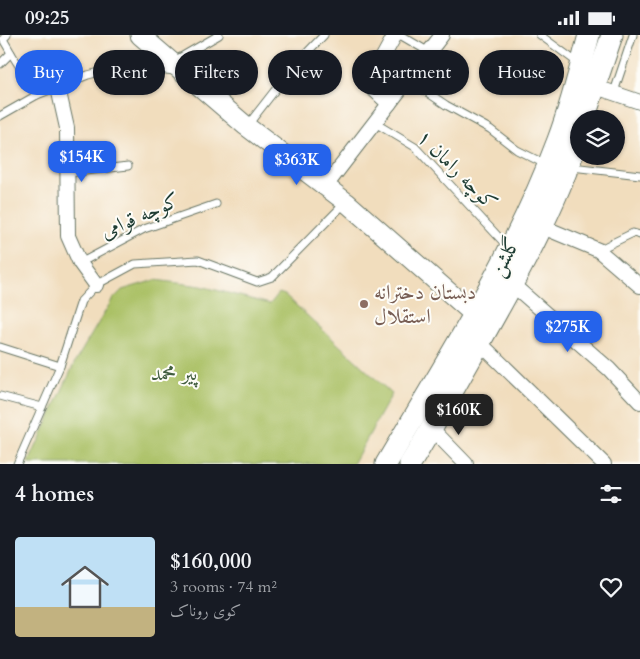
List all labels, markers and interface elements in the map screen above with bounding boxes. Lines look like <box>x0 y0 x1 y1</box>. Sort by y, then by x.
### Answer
text: 09:25 <box>25 5 69 31</box>
chip: Buy <box>15 50 83 95</box>
chip: Rent <box>93 50 165 95</box>
chip: Filters <box>175 50 258 95</box>
chip: New <box>268 50 342 95</box>
chip: Apartment <box>352 50 469 95</box>
chip: House <box>479 50 564 95</box>
map controls <box>570 110 625 165</box>
button: layers <box>570 110 625 165</box>
street label: کوچه رامان ۱ <box>410 123 504 217</box>
pin: $154K <box>47 141 117 183</box>
pin: $363K <box>262 143 332 186</box>
text: $154K <box>59 146 105 168</box>
text: $363K <box>274 149 320 171</box>
street label: کوچه قوامی <box>96 186 184 246</box>
street label: گلشن <box>483 232 527 282</box>
place label: دبستان دخترانه استقلال <box>374 278 476 331</box>
marker: دبستان دخترانه استقلال <box>358 298 370 310</box>
pin: $275K <box>533 311 603 353</box>
text: $275K <box>545 316 591 338</box>
park label: پیر محمد <box>151 359 198 388</box>
pin: $160K <box>424 393 494 436</box>
text: $160K <box>436 399 482 421</box>
text: 4 homes <box>15 480 94 509</box>
icon: filters <box>597 480 625 508</box>
text: $160,000 <box>170 547 251 576</box>
icon: home <box>55 557 115 617</box>
icon: heart <box>597 573 625 601</box>
text: 3 rooms · 74 m² <box>170 576 277 598</box>
text: کوی روناک <box>170 600 241 622</box>

